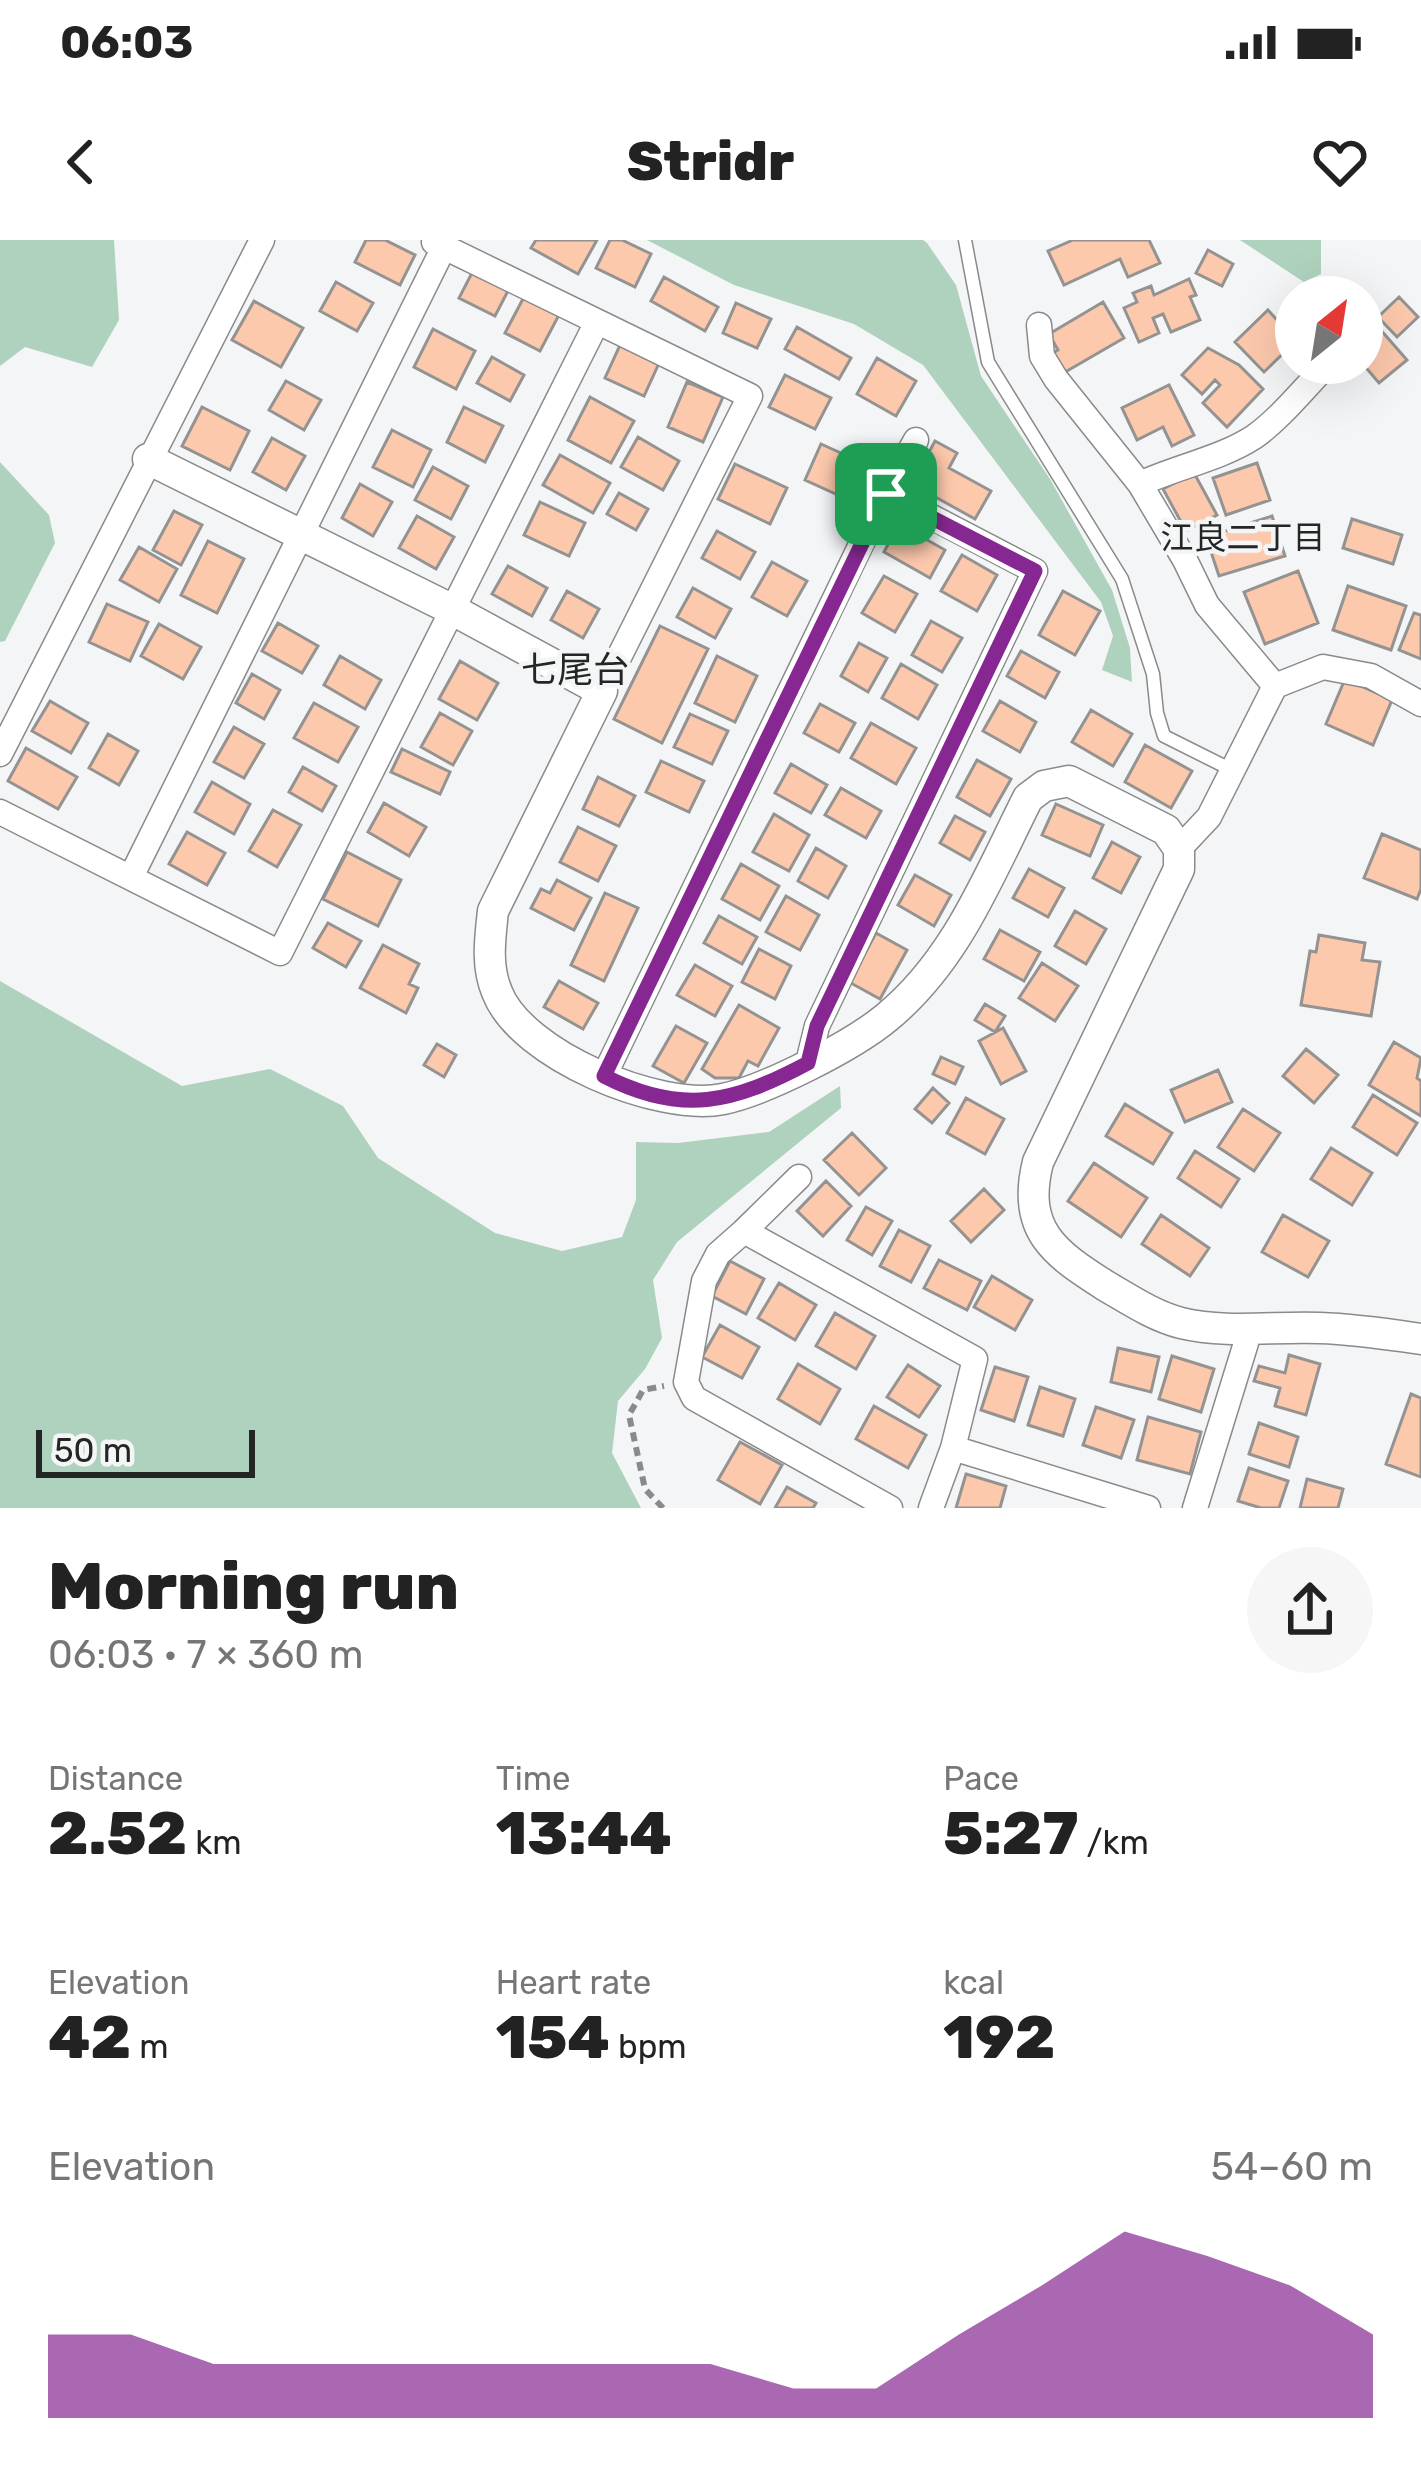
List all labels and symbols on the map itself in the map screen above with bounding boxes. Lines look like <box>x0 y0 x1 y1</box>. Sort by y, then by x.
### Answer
north arrow <box>1275 276 1383 384</box>
pin <box>835 443 937 545</box>
district label: 江良二丁目 <box>1161 518 1326 557</box>
district label: 七尾台 <box>521 648 629 691</box>
scale bar <box>36 1424 255 1477</box>

